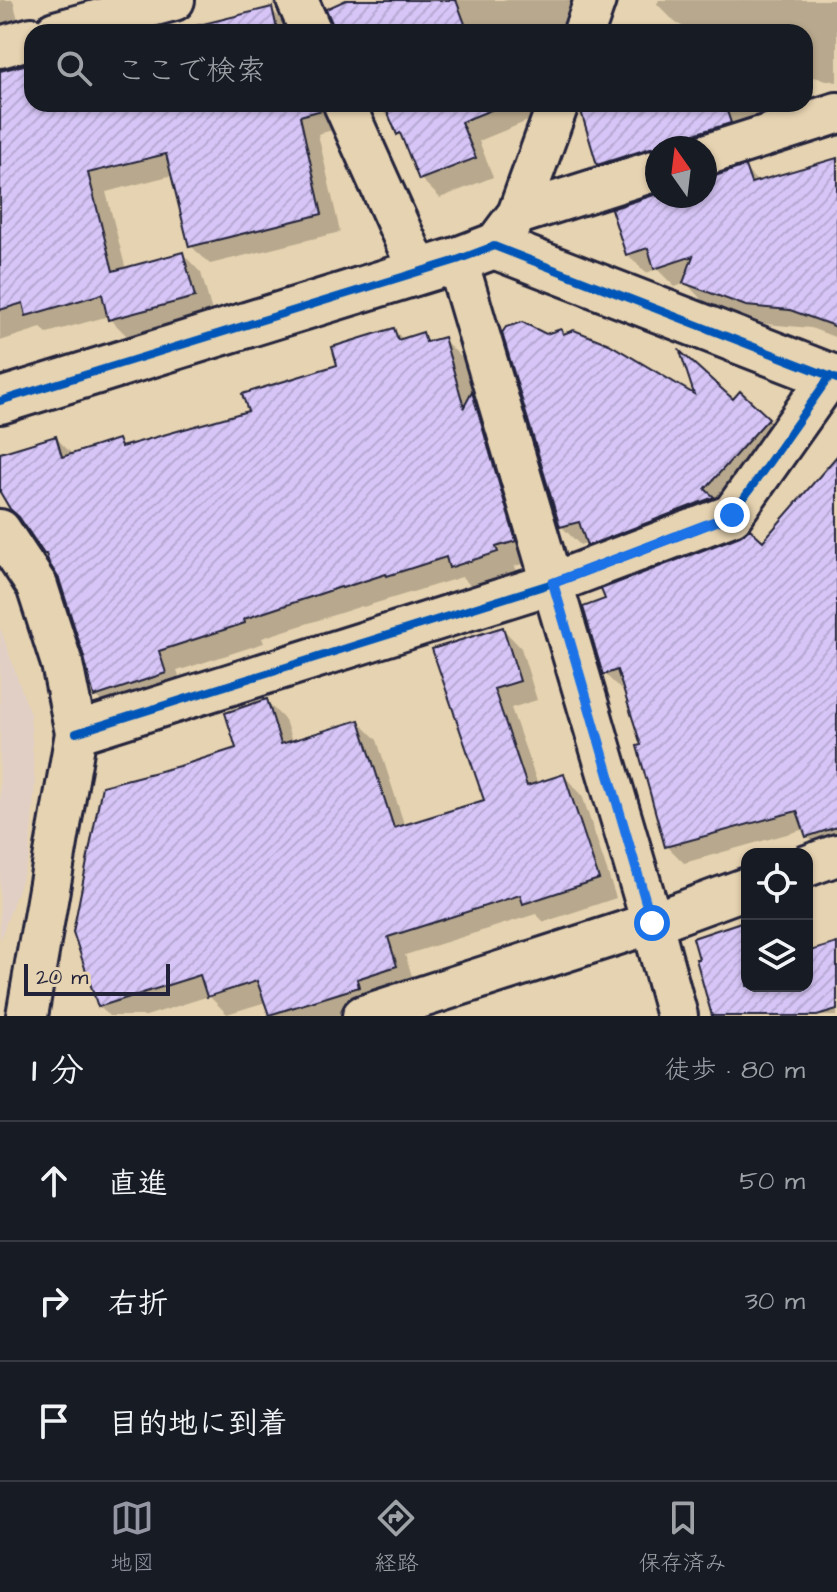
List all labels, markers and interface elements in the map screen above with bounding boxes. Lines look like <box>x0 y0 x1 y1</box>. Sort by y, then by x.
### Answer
search box <box>24 24 813 112</box>
icon: search <box>52 46 96 90</box>
text: ここで検索 <box>116 50 266 92</box>
north arrow <box>645 136 717 208</box>
route end <box>714 497 750 533</box>
map controls <box>741 848 813 992</box>
button: locate <box>741 848 813 920</box>
route start <box>634 905 670 941</box>
button: layers <box>741 920 813 992</box>
scale bar <box>24 960 170 996</box>
text: 20 m <box>36 962 88 993</box>
text: 1 分 <box>32 1047 84 1095</box>
text: 徒歩 · 80 m <box>665 1052 805 1088</box>
icon: ahead <box>32 1159 76 1203</box>
text: 直進 <box>108 1163 168 1205</box>
text: 50 m <box>740 1163 805 1199</box>
icon: right <box>32 1279 76 1323</box>
text: 右折 <box>108 1283 168 1325</box>
text: 30 m <box>745 1283 805 1319</box>
icon: arrive <box>32 1399 76 1443</box>
text: 目的地に到着 <box>108 1403 288 1445</box>
tab: 地図 <box>110 1496 154 1579</box>
tab: 経路 <box>374 1496 419 1579</box>
tab: 保存済み <box>639 1496 727 1579</box>

